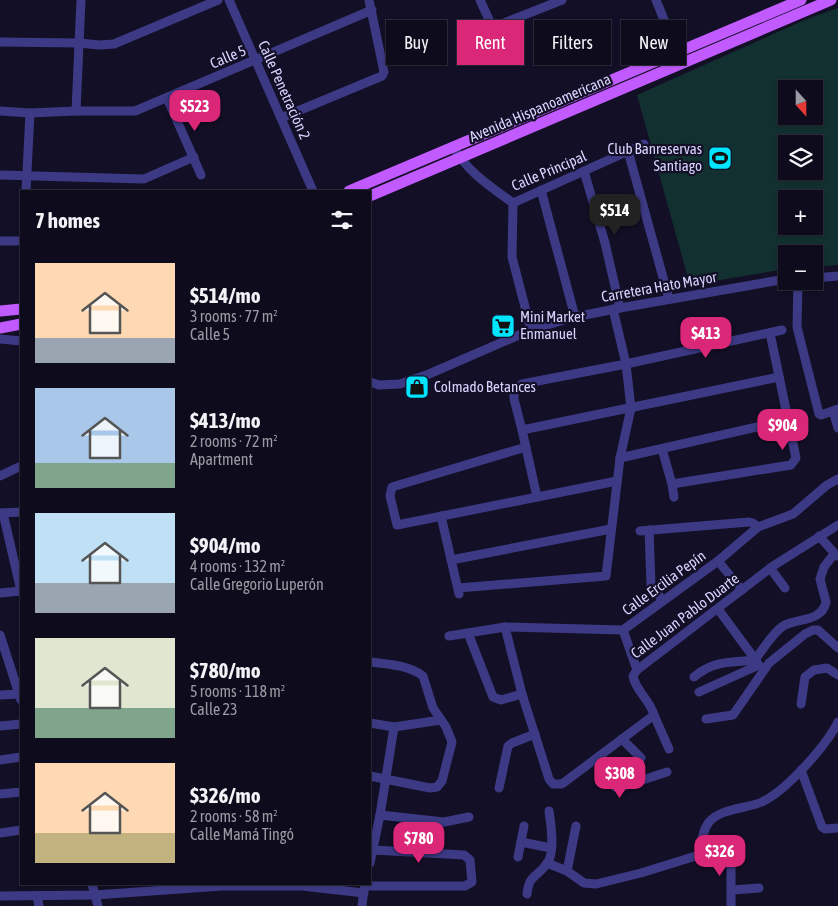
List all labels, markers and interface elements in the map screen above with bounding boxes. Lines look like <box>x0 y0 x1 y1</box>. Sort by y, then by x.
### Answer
chip: Buy <box>386 20 447 65</box>
chip: Rent <box>457 20 524 65</box>
chip: Filters <box>534 20 611 65</box>
chip: New <box>621 20 686 65</box>
street label: Calle Penetración 2 <box>255 38 314 142</box>
street label: Calle 5 <box>207 41 248 72</box>
street label: Avenida Hispanoamericana <box>466 70 613 145</box>
north arrow <box>778 80 822 125</box>
map controls <box>778 80 823 290</box>
pin: $523 <box>165 90 225 132</box>
text: $523 <box>180 97 210 115</box>
button: layers <box>778 135 823 180</box>
place label: Club Banreservas Santiago <box>607 140 702 174</box>
sports icon: Club Banreservas Santiago <box>707 145 733 171</box>
street label: Calle Principal <box>509 147 589 194</box>
button: + <box>778 190 823 235</box>
pin: $514 <box>585 194 645 236</box>
text: $514 <box>600 201 630 219</box>
icon: filters <box>328 206 356 234</box>
text: 7 homes <box>35 208 100 232</box>
button: − <box>778 245 823 290</box>
street label: Carretera Hato Mayor <box>600 268 719 305</box>
icon: home <box>75 283 135 343</box>
text: $514/mo <box>190 283 261 307</box>
text: 3 rooms · 77 m² <box>190 307 278 325</box>
place label: Mini Market Enmanuel <box>520 308 585 342</box>
supermarket icon: Mini Market Enmanuel <box>490 313 516 339</box>
pin: $413 <box>676 316 736 359</box>
text: $413 <box>691 324 721 342</box>
text: Calle 5 <box>190 325 230 343</box>
shop icon: Colmado Betances <box>404 374 430 400</box>
place label: Colmado Betances <box>434 378 536 395</box>
icon: home <box>75 408 135 468</box>
text: $413/mo <box>190 408 261 432</box>
pin: $904 <box>753 408 813 451</box>
text: $904 <box>768 416 798 434</box>
text: 2 rooms · 72 m² <box>190 432 278 450</box>
text: Apartment <box>190 450 253 468</box>
icon: home <box>75 533 135 593</box>
text: $904/mo <box>190 533 261 557</box>
street label: Calle Ercilia Pepín <box>619 547 709 618</box>
text: 4 rooms · 132 m² <box>190 557 285 575</box>
street label: Calle Juan Pablo Duarte <box>627 569 742 662</box>
text: Calle Gregorio Luperón <box>190 575 324 593</box>
icon: home <box>75 658 135 718</box>
text: $780/mo <box>190 658 261 682</box>
text: 5 rooms · 118 m² <box>190 682 285 700</box>
text: Calle 23 <box>190 700 237 718</box>
pin: $308 <box>590 756 650 799</box>
text: $308 <box>605 764 635 782</box>
icon: home <box>75 783 135 843</box>
text: $326/mo <box>190 783 261 807</box>
text: 2 rooms · 58 m² <box>190 807 278 825</box>
pin: $780 <box>389 822 449 864</box>
text: Calle Mamá Tingó <box>190 825 294 843</box>
text: $780 <box>404 829 434 847</box>
pin: $326 <box>690 834 750 877</box>
text: $326 <box>705 842 735 860</box>

